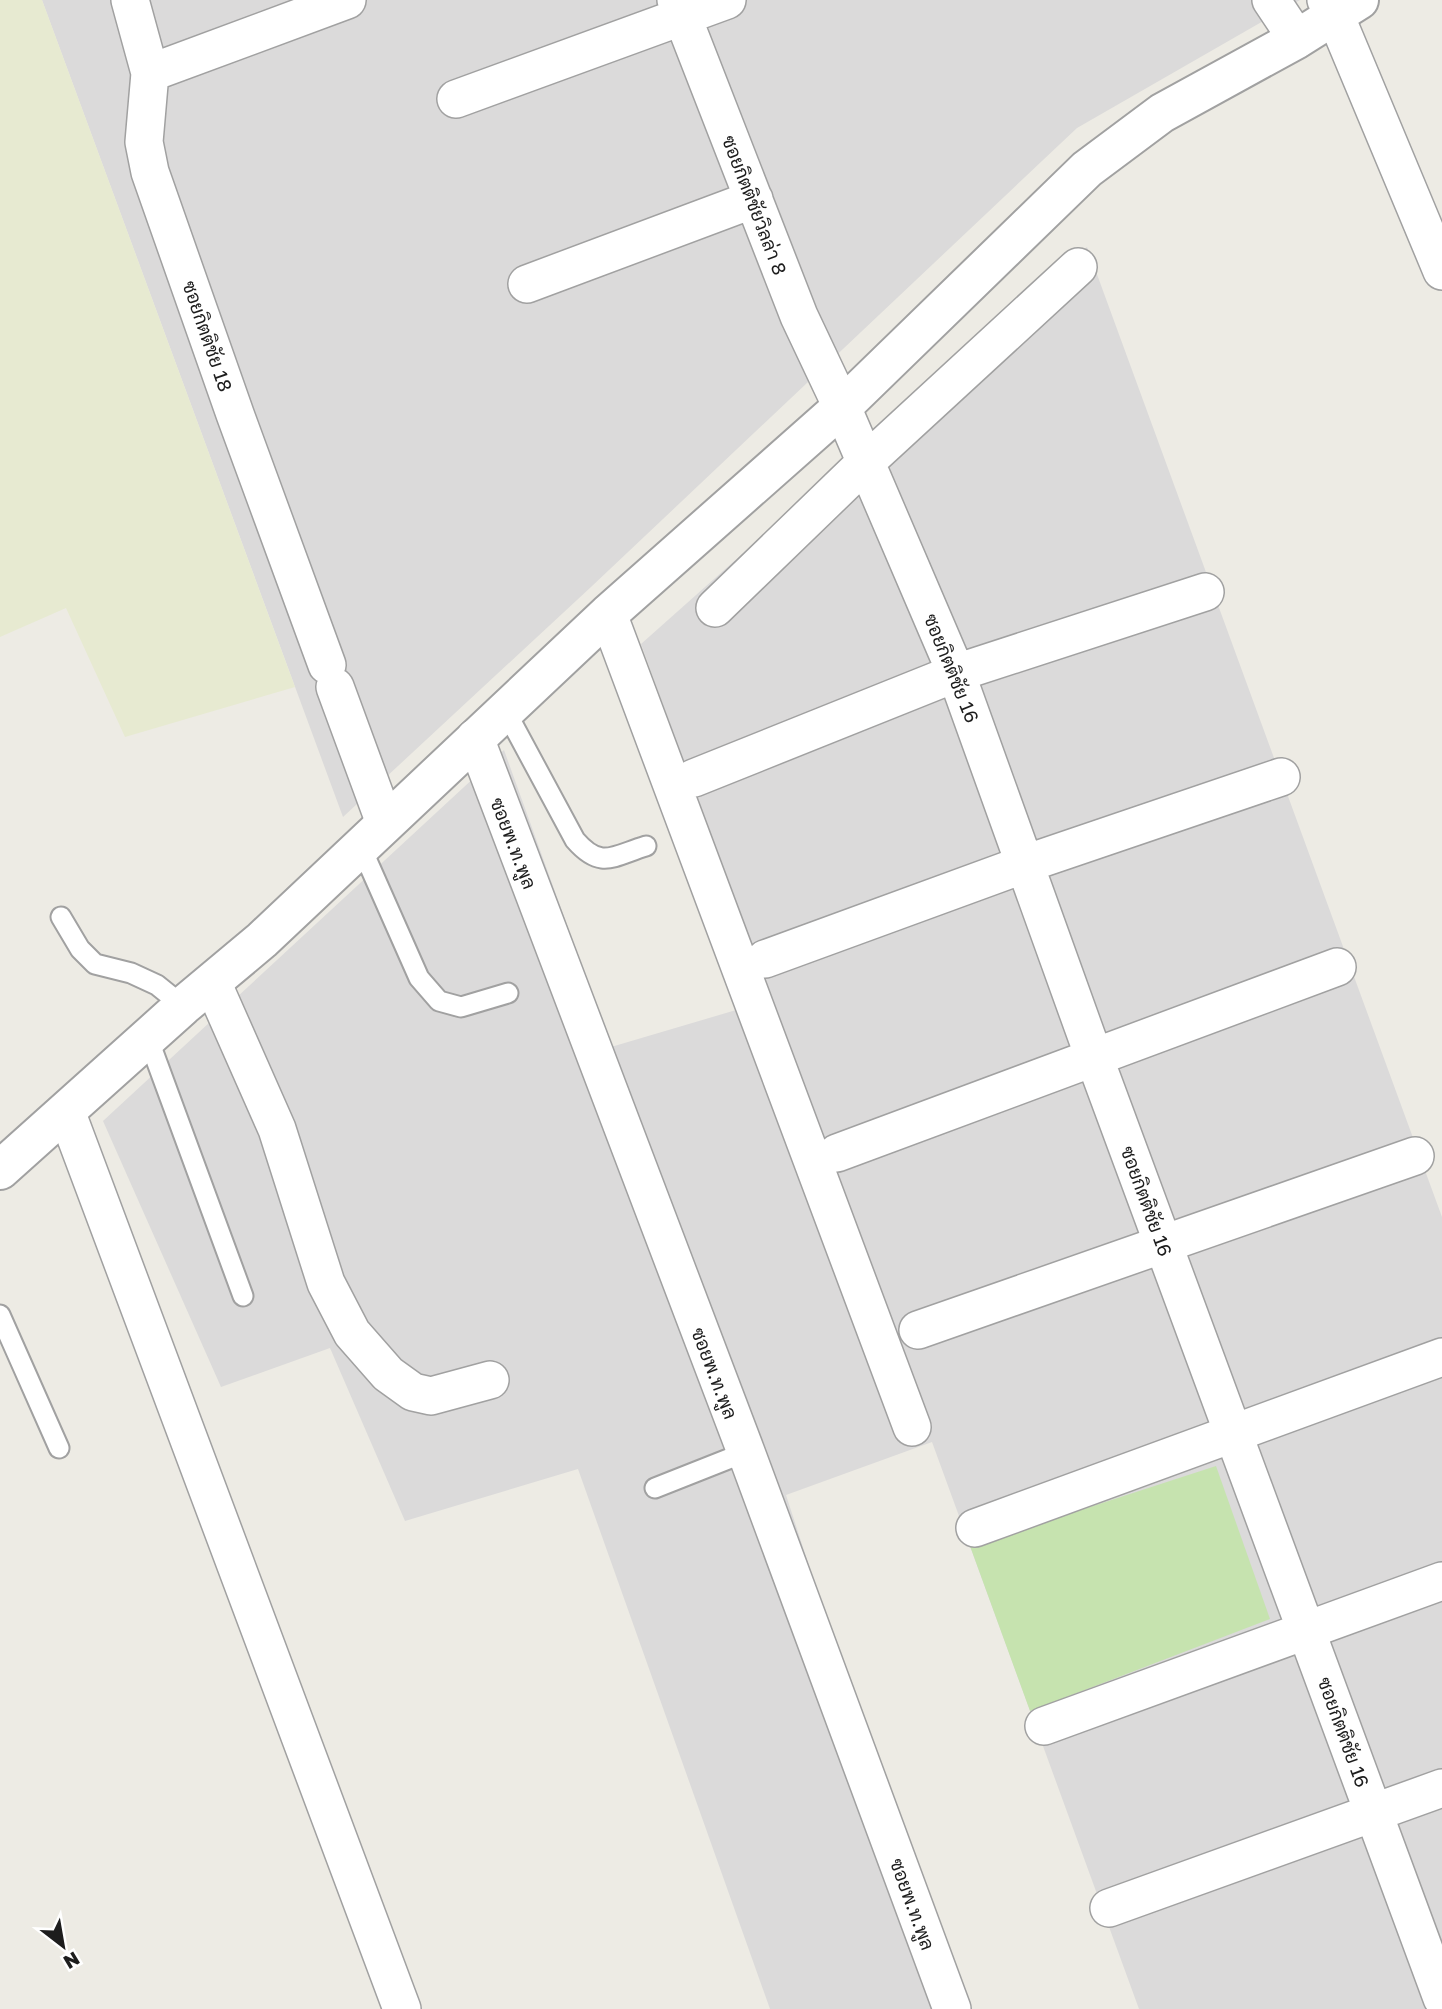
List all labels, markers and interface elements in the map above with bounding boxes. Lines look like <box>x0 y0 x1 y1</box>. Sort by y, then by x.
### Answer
street label: ซอยกิตติชัยวิลล่า 8 <box>718 132 792 278</box>
street label: ซอยกิตติชัย 18 <box>178 278 238 394</box>
street label: ซอยกิตติชัย 16 <box>920 610 984 726</box>
street label: ซอยพ.ท.พูล <box>483 794 542 893</box>
street label: ซอยกิตติชัย 16 <box>1116 1143 1178 1259</box>
street label: ซอยพ.ท.พูล <box>684 1324 743 1423</box>
street label: ซอยกิตติชัย 16 <box>1313 1674 1375 1790</box>
street label: ซอยพ.ท.พูล <box>883 1855 940 1954</box>
north arrow <box>28 1911 98 1981</box>
text: N <box>60 1947 84 1975</box>

